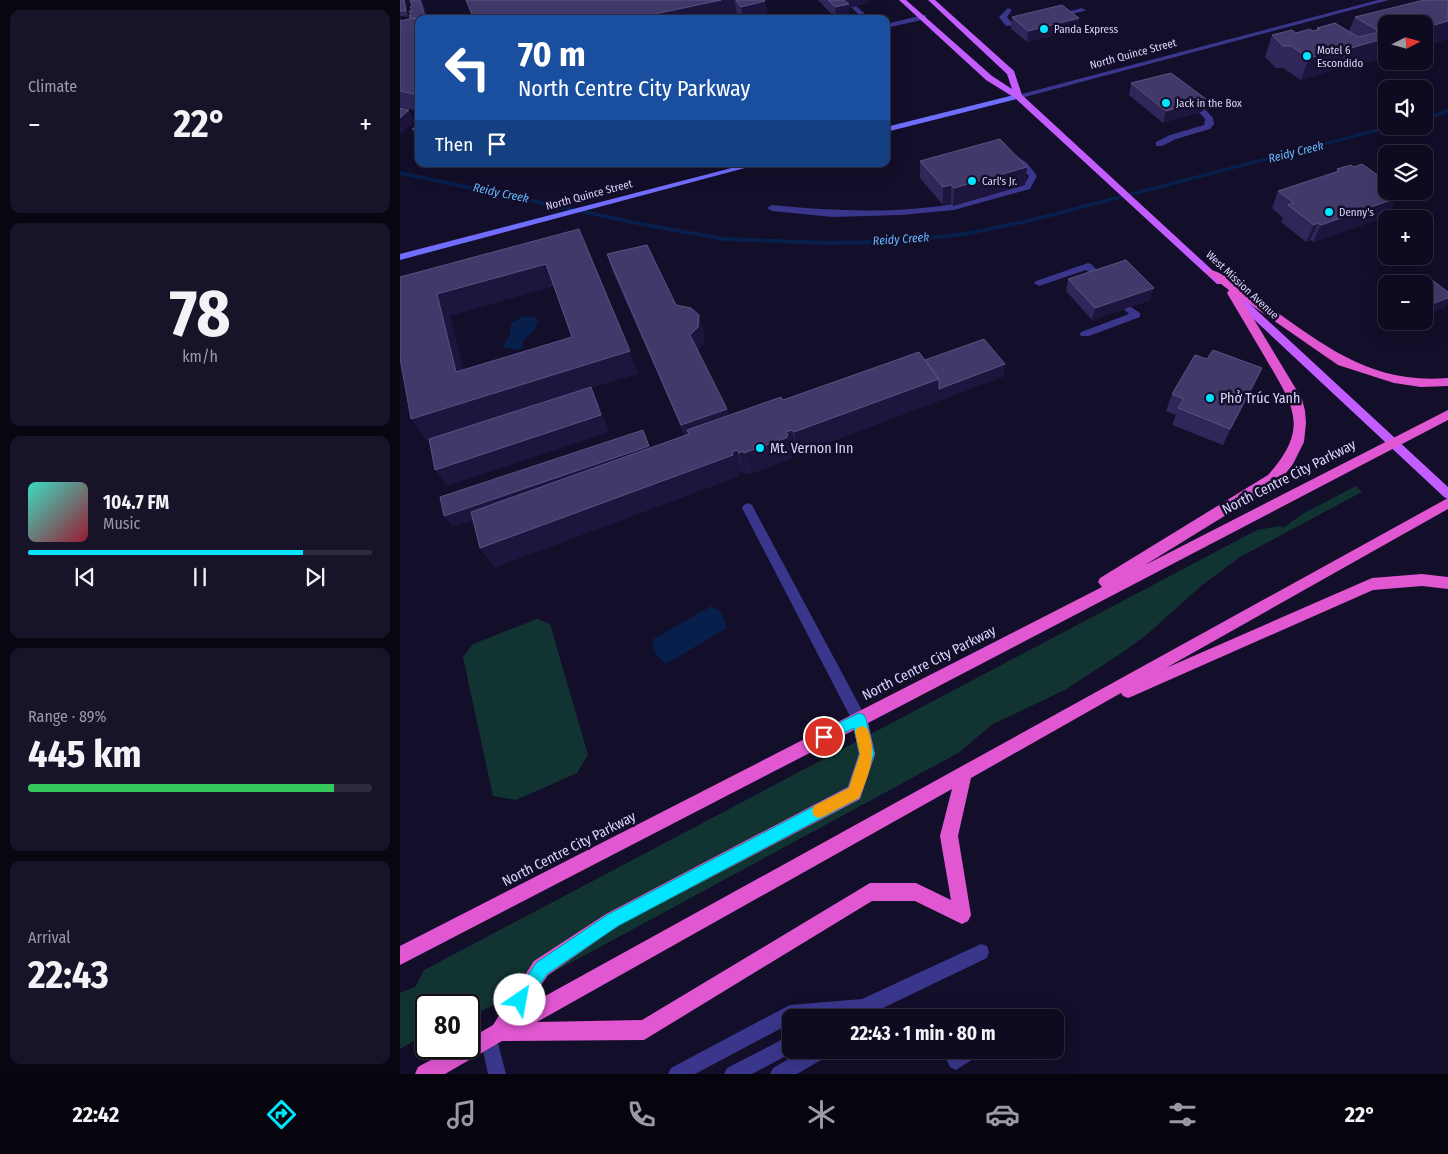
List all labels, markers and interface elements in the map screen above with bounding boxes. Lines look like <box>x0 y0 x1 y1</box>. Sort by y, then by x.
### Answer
north arrow <box>1378 15 1432 70</box>
map controls <box>1378 15 1433 330</box>
marker: Panda Express <box>1038 23 1050 35</box>
place label: Panda Express <box>1054 23 1119 36</box>
text: 70 m <box>518 33 586 75</box>
icon: left <box>435 35 500 100</box>
street label: North Quince Street <box>1088 36 1178 72</box>
place label: Motel 6 Escondido <box>1317 44 1363 70</box>
marker: Motel 6 Escondido <box>1301 50 1313 62</box>
text: North Centre City Parkway <box>518 75 750 102</box>
text: Climate <box>28 77 77 96</box>
button: sound <box>1378 80 1433 135</box>
marker: Jack in the Box <box>1160 97 1172 109</box>
place label: Jack in the Box <box>1176 97 1242 110</box>
text: 22° <box>173 101 226 147</box>
text: − <box>28 108 41 141</box>
text: + <box>359 108 372 141</box>
icon: arrive <box>483 130 511 158</box>
text: Then <box>435 133 473 156</box>
water label: Reidy Creek <box>1267 138 1325 166</box>
button: layers <box>1378 145 1433 200</box>
marker: Carl's Jr. <box>966 175 978 187</box>
place label: Carl's Jr. <box>982 175 1017 188</box>
street label: North Quince Street <box>544 177 634 213</box>
water label: Reidy Creek <box>472 180 530 206</box>
marker: Denny's <box>1323 206 1335 218</box>
place label: Denny's <box>1339 206 1374 219</box>
button: + <box>1378 210 1433 265</box>
water label: Reidy Creek <box>872 230 930 248</box>
street label: West Mission Avenue <box>1203 248 1281 322</box>
text: 78 <box>169 275 231 353</box>
button: − <box>1378 275 1433 330</box>
text: km/h <box>182 347 218 366</box>
place label: Phở Trúc Yanh <box>1220 390 1300 407</box>
marker: Phở Trúc Yanh <box>1204 392 1216 404</box>
street label: North Centre City Parkway <box>1219 436 1359 518</box>
place label: Mt. Vernon Inn <box>770 440 853 457</box>
marker: Mt. Vernon Inn <box>754 442 766 454</box>
text: 104.7 FM <box>103 491 169 514</box>
text: Music <box>103 514 140 533</box>
icon: previous <box>71 563 99 591</box>
icon: pause <box>186 563 214 591</box>
icon: next <box>301 563 329 591</box>
street label: North Centre City Parkway <box>859 622 999 704</box>
text: Range · 89% <box>28 707 106 726</box>
pin <box>803 716 845 758</box>
icon: arrive <box>810 723 838 751</box>
text: 445 km <box>28 731 142 777</box>
street label: North Centre City Parkway <box>499 808 639 890</box>
text: Arrival <box>28 928 70 947</box>
text: 22:43 <box>28 952 109 998</box>
position arrow <box>493 973 545 1025</box>
speed limit sign: 80 <box>415 994 480 1059</box>
text: 22:43 · 1 min · 80 m <box>850 1022 996 1045</box>
icon: directions <box>264 1097 299 1132</box>
icon: music <box>444 1097 479 1132</box>
icon: phone <box>624 1097 659 1132</box>
icon: climate <box>804 1097 839 1132</box>
icon: car <box>985 1097 1020 1132</box>
icon: filters <box>1165 1097 1200 1132</box>
text: 22:42 <box>73 1101 119 1128</box>
text: 22° <box>1345 1101 1375 1128</box>

